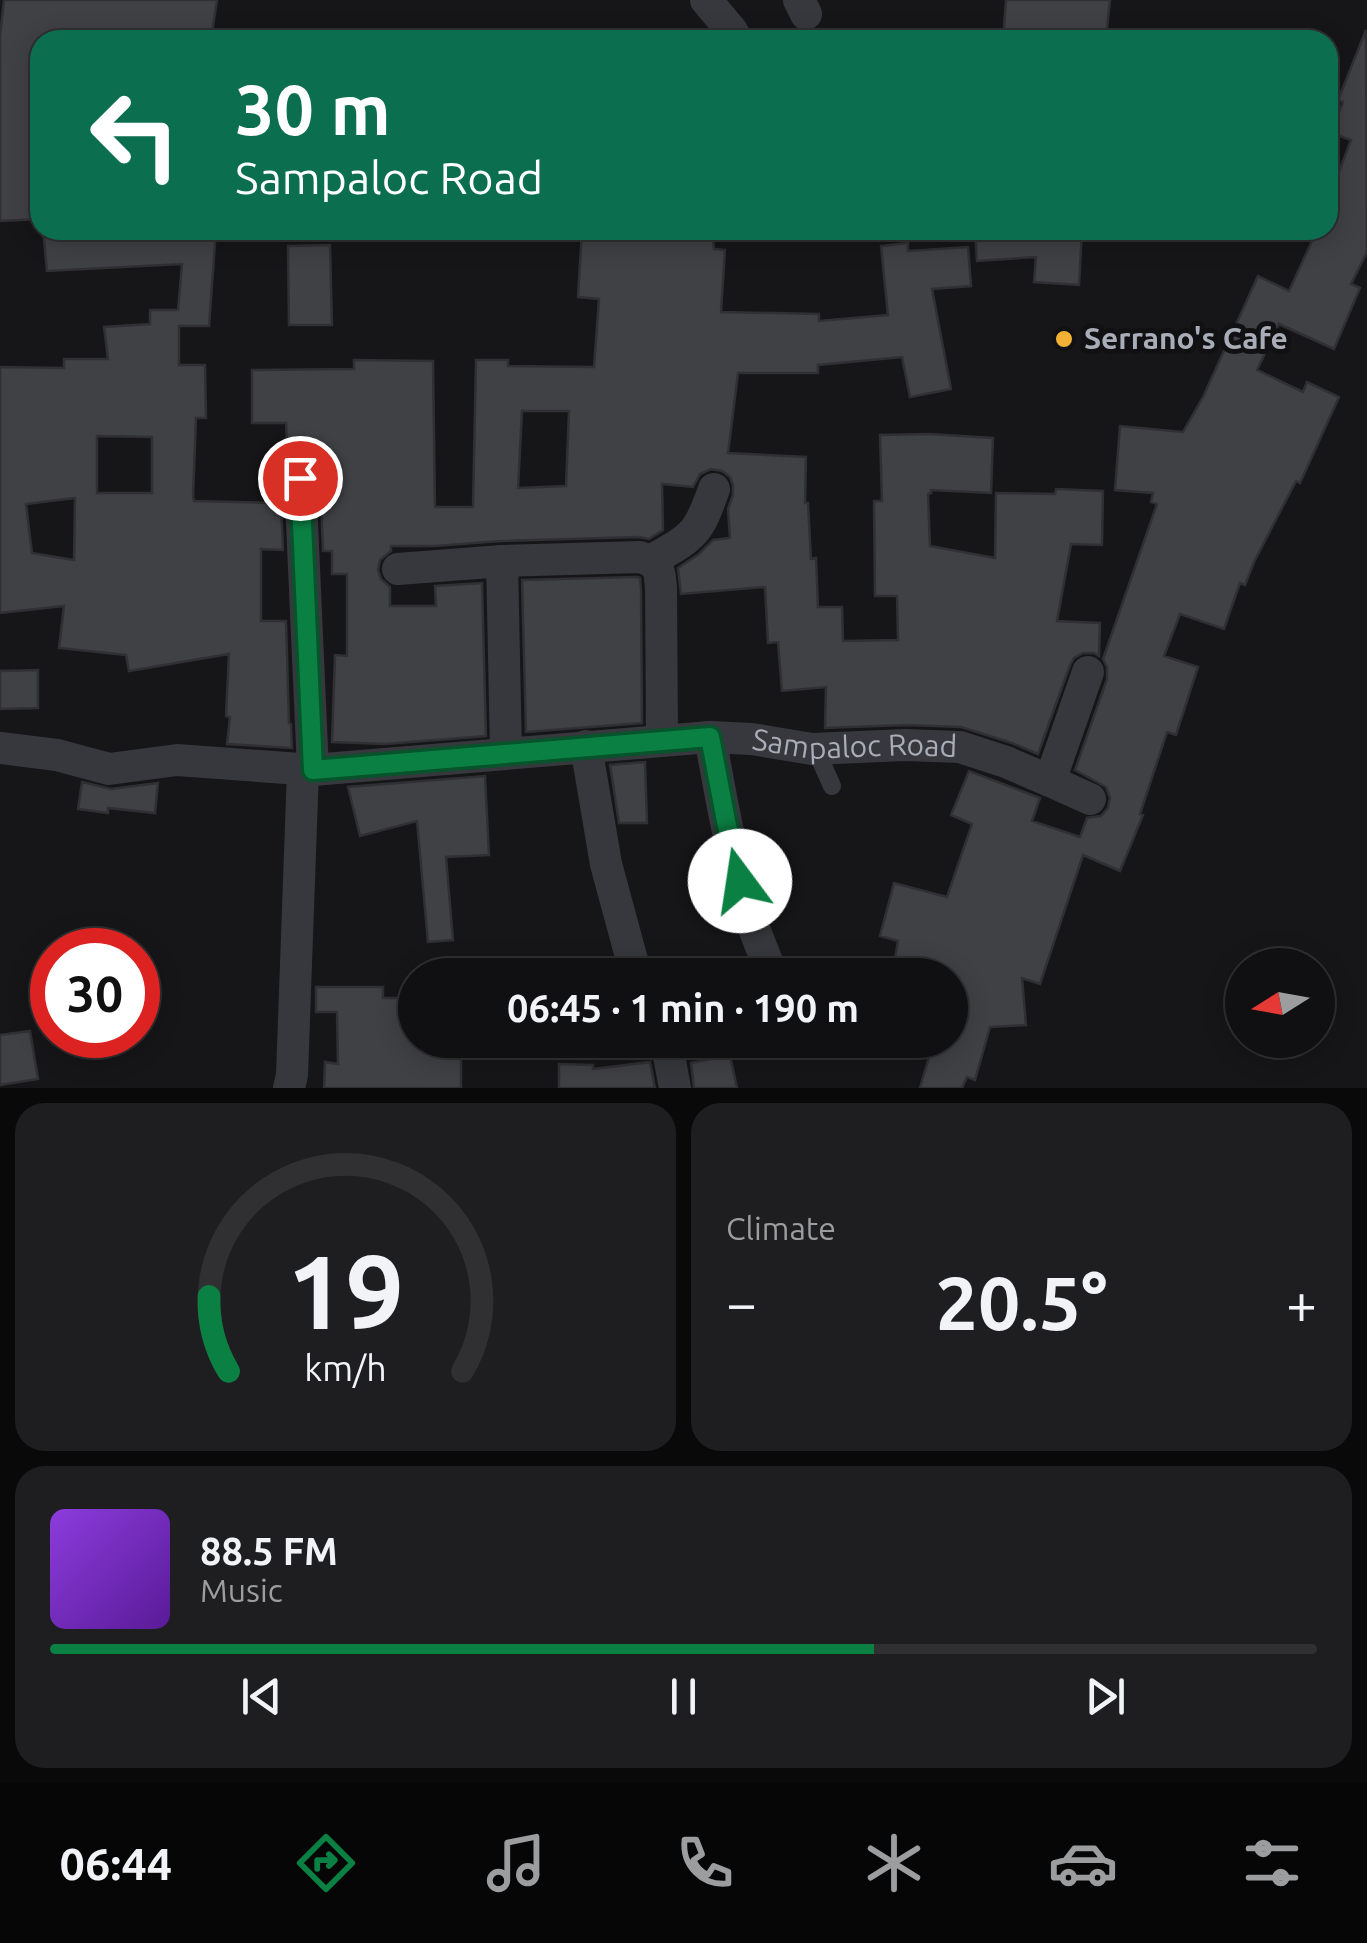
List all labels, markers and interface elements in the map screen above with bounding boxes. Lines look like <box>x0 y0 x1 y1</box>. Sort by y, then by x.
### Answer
icon: left <box>70 70 200 200</box>
text: 30 m <box>235 70 391 148</box>
text: Sampaloc Road <box>235 152 543 203</box>
place label: Serrano's Cafe <box>1084 321 1288 355</box>
marker: Serrano's Cafe <box>1053 328 1075 350</box>
pin <box>258 436 343 521</box>
icon: arrive <box>273 451 328 506</box>
street label: Sampaloc Road <box>750 721 958 765</box>
position arrow <box>688 829 792 933</box>
speed limit sign: 30 <box>30 928 160 1058</box>
north arrow <box>1225 948 1335 1058</box>
map controls <box>1225 948 1335 1058</box>
text: 06:45 · 1 min · 190 m <box>507 987 859 1029</box>
text: Climate <box>726 1210 836 1246</box>
text: 19 <box>287 1232 404 1349</box>
text: 20.5° <box>936 1260 1107 1344</box>
text: − <box>726 1272 757 1333</box>
text: + <box>1286 1272 1317 1333</box>
text: km/h <box>304 1348 387 1388</box>
text: 88.5 FM <box>200 1530 338 1572</box>
text: Music <box>200 1572 283 1608</box>
icon: previous <box>234 1669 289 1724</box>
icon: pause <box>656 1669 711 1724</box>
icon: next <box>1078 1669 1133 1724</box>
icon: directions <box>291 1828 361 1898</box>
icon: music <box>481 1828 551 1898</box>
icon: phone <box>670 1828 740 1898</box>
icon: climate <box>859 1828 929 1898</box>
icon: car <box>1048 1828 1118 1898</box>
icon: filters <box>1237 1828 1307 1898</box>
text: 06:44 <box>60 1838 172 1889</box>

